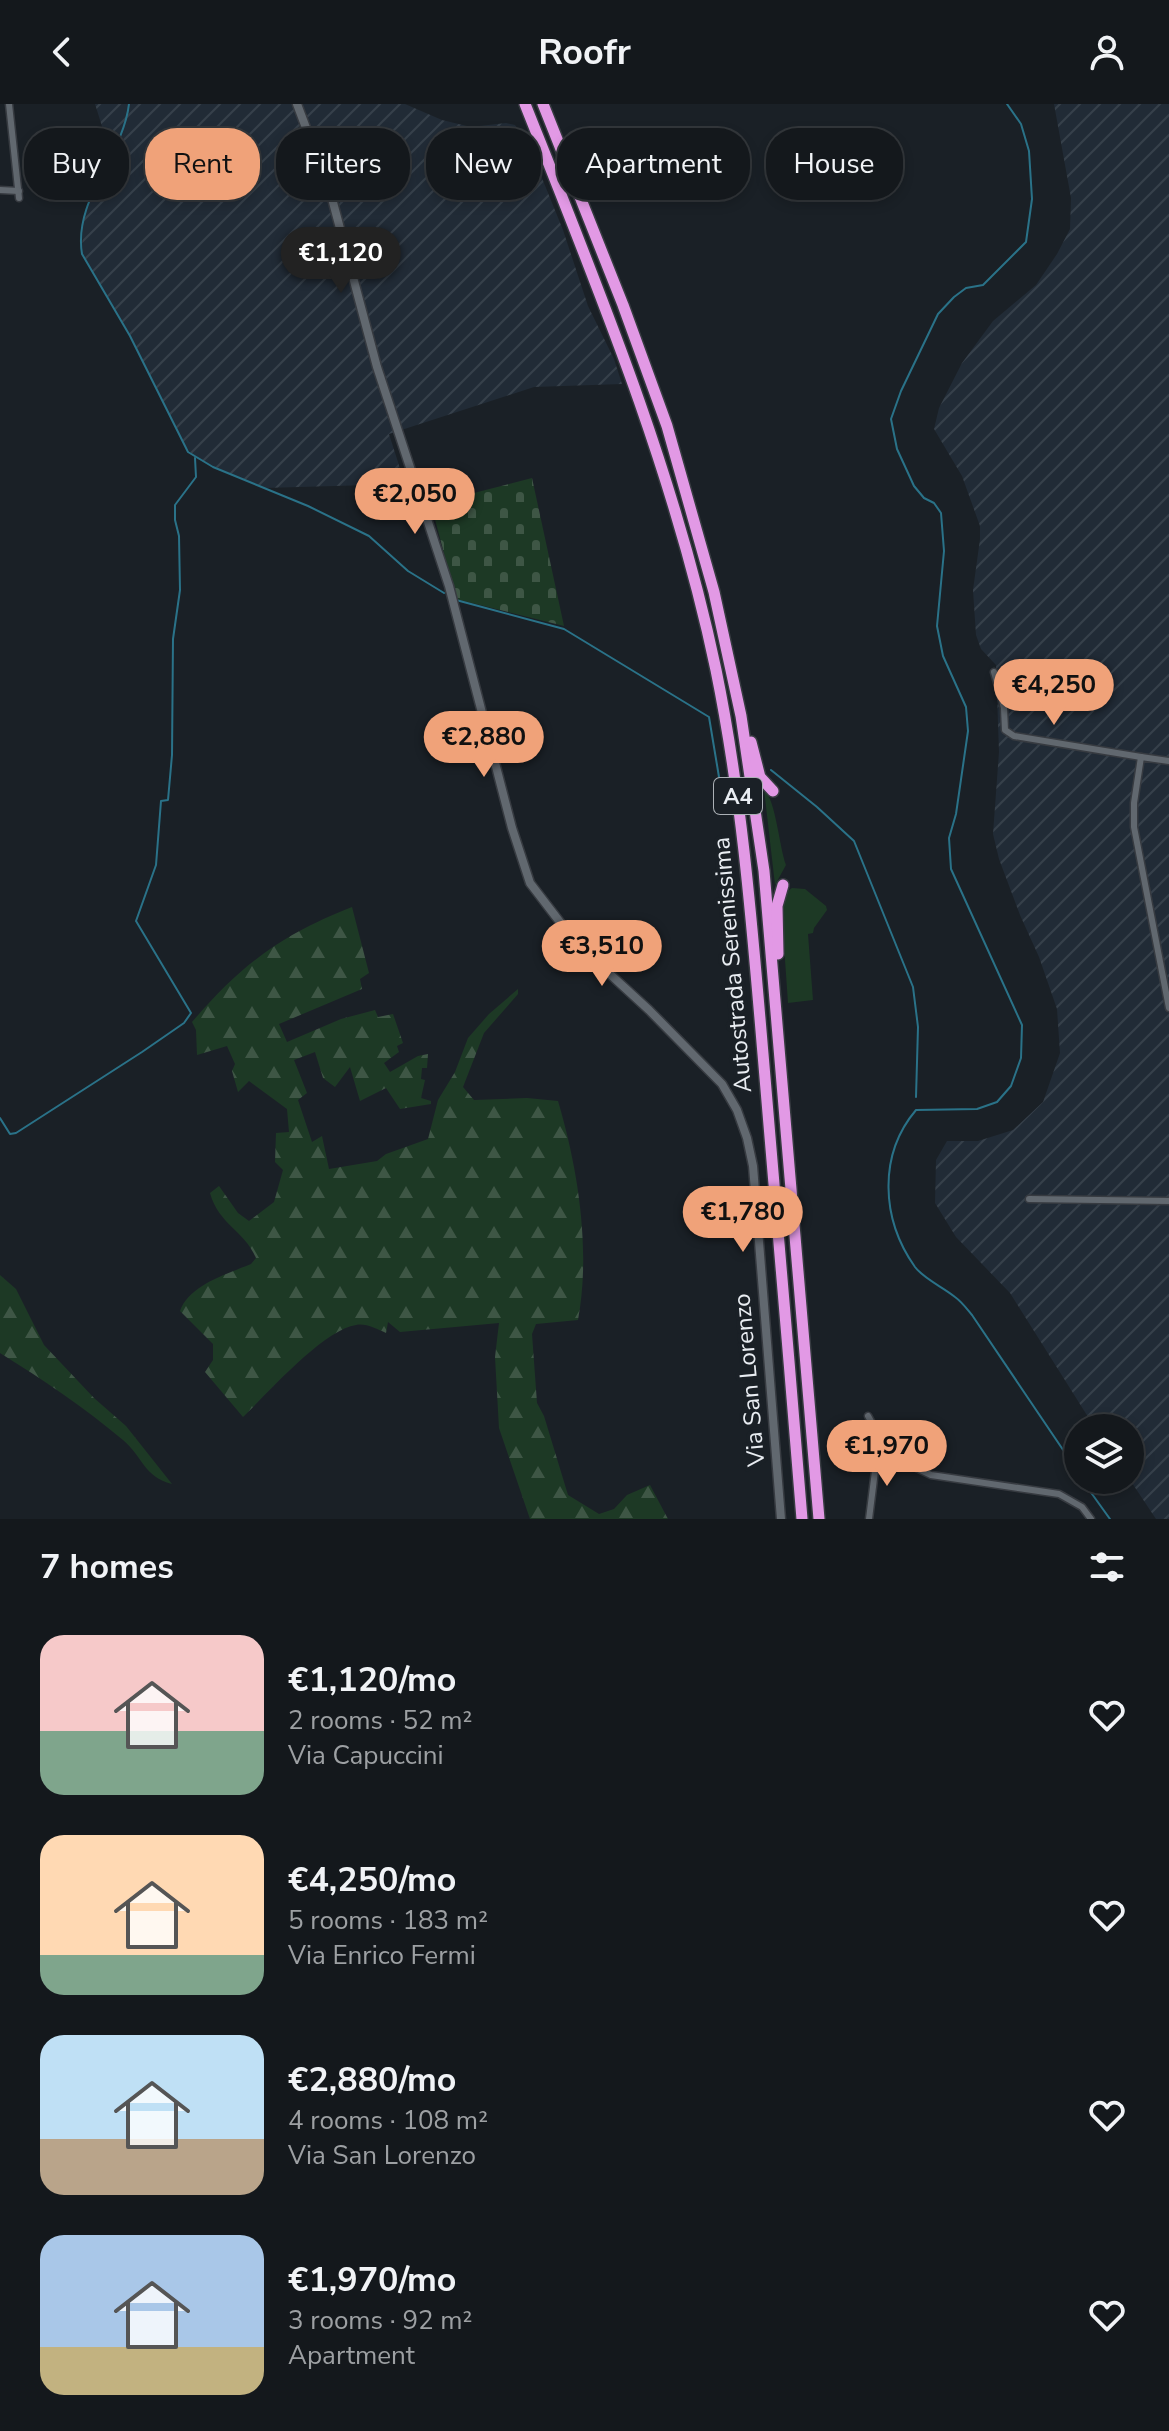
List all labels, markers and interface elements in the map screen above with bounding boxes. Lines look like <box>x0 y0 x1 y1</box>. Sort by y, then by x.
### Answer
text: Roofr <box>538 28 631 77</box>
icon: back <box>40 30 84 74</box>
icon: person <box>1085 30 1129 74</box>
chip: Buy <box>24 128 129 200</box>
chip: Rent <box>145 128 260 200</box>
chip: Filters <box>276 128 410 200</box>
chip: New <box>426 128 541 200</box>
chip: Apartment <box>557 128 750 200</box>
chip: House <box>766 128 903 200</box>
pin: €1,120 <box>276 227 406 295</box>
text: €1,120 <box>299 235 383 270</box>
pin: €2,050 <box>350 468 480 536</box>
text: €2,050 <box>373 476 457 511</box>
pin: €4,250 <box>989 659 1119 727</box>
text: €4,250 <box>1012 667 1096 702</box>
pin: €2,880 <box>419 711 549 779</box>
text: €2,880 <box>442 719 526 754</box>
road number: A4 <box>714 778 762 814</box>
street label: Autostrada Serenissima <box>705 836 759 1094</box>
pin: €3,510 <box>537 920 667 988</box>
text: €3,510 <box>560 928 644 963</box>
pin: €1,780 <box>678 1186 808 1254</box>
text: €1,780 <box>701 1194 785 1229</box>
street label: Via San Lorenzo <box>725 1292 773 1469</box>
map controls <box>1064 1414 1144 1494</box>
button: layers <box>1064 1414 1144 1494</box>
pin: €1,970 <box>822 1420 952 1488</box>
text: €1,970 <box>845 1428 929 1463</box>
text: 7 homes <box>40 1544 174 1590</box>
icon: filters <box>1085 1545 1129 1589</box>
text: €1,120/mo <box>288 1657 456 1703</box>
icon: home <box>104 1667 200 1763</box>
icon: heart <box>1085 1693 1129 1737</box>
text: 2 rooms · 52 m² <box>288 1703 472 1738</box>
text: Via Capuccini <box>288 1738 444 1773</box>
text: €4,250/mo <box>288 1857 456 1903</box>
icon: home <box>104 1867 200 1963</box>
icon: heart <box>1085 1893 1129 1937</box>
text: 5 rooms · 183 m² <box>288 1903 488 1938</box>
text: Via Enrico Fermi <box>288 1938 476 1973</box>
text: €2,880/mo <box>288 2057 456 2103</box>
icon: home <box>104 2067 200 2163</box>
icon: heart <box>1085 2093 1129 2137</box>
text: 4 rooms · 108 m² <box>288 2103 488 2138</box>
text: Via San Lorenzo <box>288 2138 476 2173</box>
text: €1,970/mo <box>288 2257 456 2303</box>
icon: home <box>104 2267 200 2363</box>
icon: heart <box>1085 2293 1129 2337</box>
text: 3 rooms · 92 m² <box>288 2303 472 2338</box>
text: Apartment <box>288 2338 415 2373</box>

